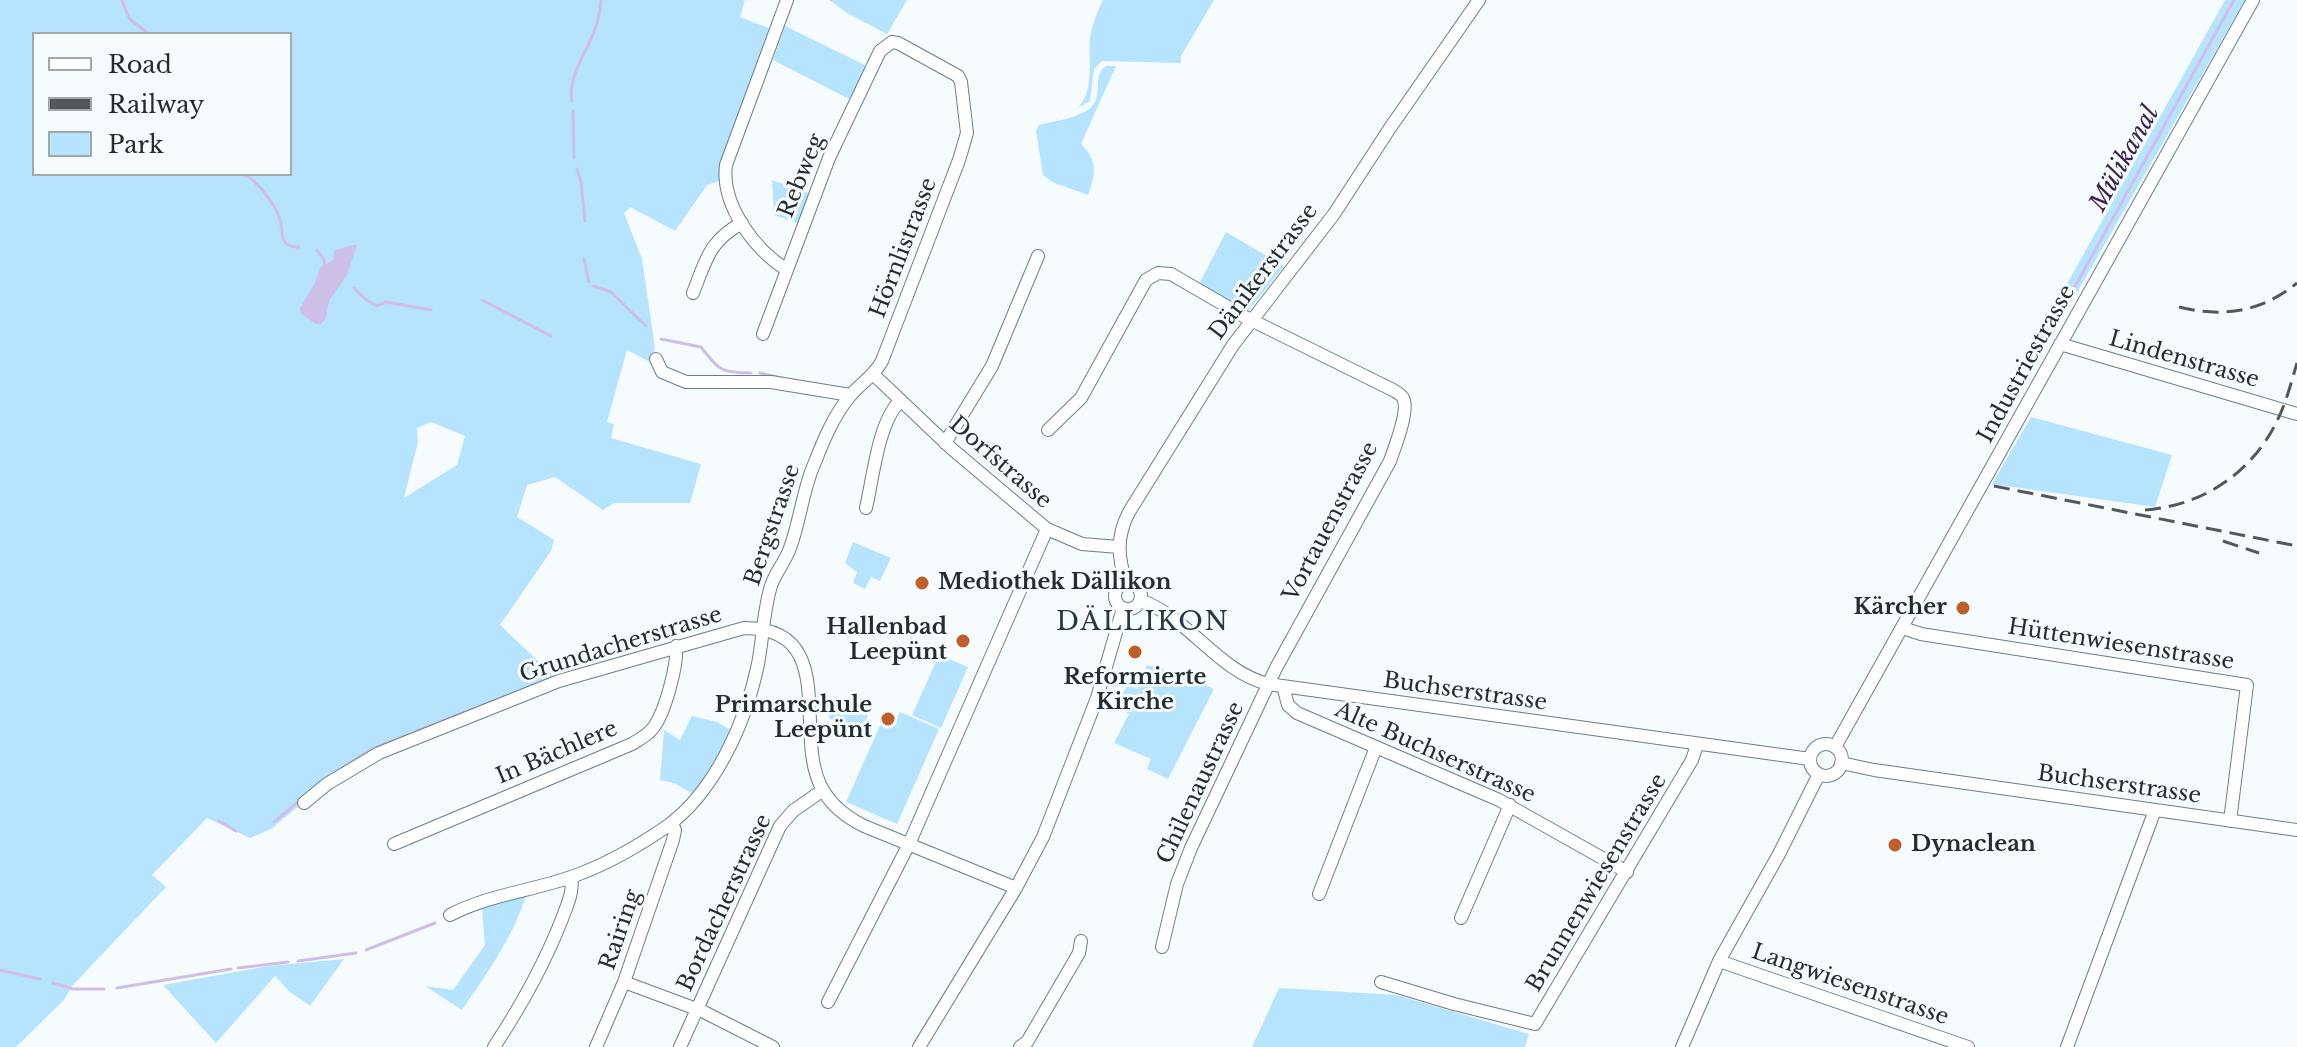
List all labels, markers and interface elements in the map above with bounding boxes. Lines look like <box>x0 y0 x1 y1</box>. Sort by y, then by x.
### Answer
legend <box>32 32 292 176</box>
text: Road <box>108 50 172 79</box>
text: Railway <box>108 90 204 119</box>
water label: Mülikanal <box>2084 101 2166 217</box>
text: Park <box>108 130 164 159</box>
street label: Rebweg <box>773 130 831 222</box>
street label: Hörnlistrasse <box>865 174 943 322</box>
street label: Dänikerstrasse <box>1204 199 1324 345</box>
street label: Industriestrasse <box>1973 280 2081 448</box>
street label: Lindenstrasse <box>2106 326 2262 394</box>
street label: Dorfstrasse <box>943 411 1057 515</box>
street label: Vortauenstrasse <box>1278 438 1384 606</box>
street label: Bergstrasse <box>740 461 806 589</box>
place label: Mediothek Dällikon <box>938 570 1172 596</box>
marker: Mediothek Dällikon <box>913 574 931 592</box>
place label: Kärcher <box>1854 595 1947 621</box>
marker: Kärcher <box>1954 599 1972 617</box>
street label: Grundacherstrasse <box>517 602 725 688</box>
district label: DÄLLIKON <box>1056 607 1230 639</box>
street label: Hüttenwiesenstrasse <box>2006 614 2236 676</box>
place label: Hallenbad Leepünt <box>826 615 947 666</box>
marker: Hallenbad Leepünt <box>954 632 972 650</box>
marker: Reformierte Kirche <box>1126 643 1144 661</box>
place label: Reformierte Kirche <box>1064 665 1206 716</box>
street label: Buchserstrasse <box>1381 667 1549 717</box>
place label: Primarschule Leepünt <box>715 693 872 744</box>
street label: Alte Buchserstrasse <box>1331 697 1539 809</box>
street label: Chilenaustrasse <box>1152 698 1250 868</box>
marker: Primarschule Leepünt <box>879 710 897 728</box>
street label: In Bächlere <box>492 716 622 790</box>
street label: Buchserstrasse <box>2035 760 2203 810</box>
street label: Brunnenwiesenstrasse <box>1521 769 1673 997</box>
street label: Bordacherstrasse <box>672 810 778 996</box>
place label: Dynaclean <box>1911 832 2036 858</box>
marker: Dynaclean <box>1886 836 1904 854</box>
street label: Rairing <box>595 886 647 974</box>
street label: Langwiesenstrasse <box>1748 939 1952 1031</box>

